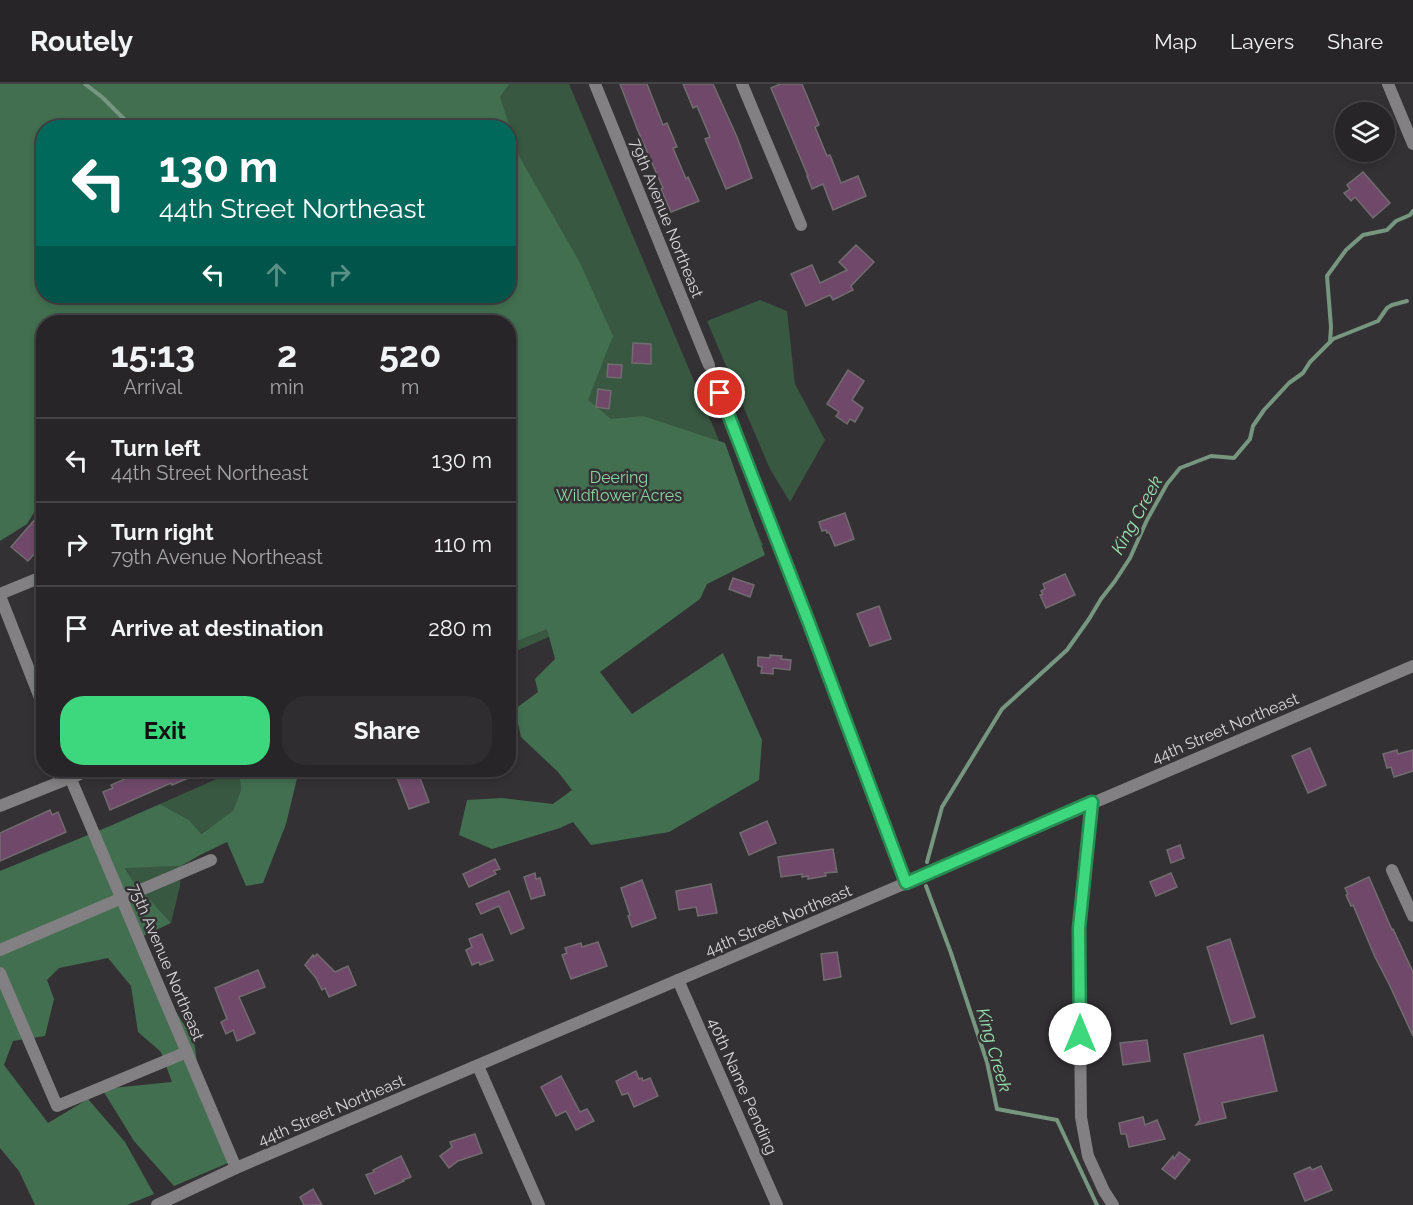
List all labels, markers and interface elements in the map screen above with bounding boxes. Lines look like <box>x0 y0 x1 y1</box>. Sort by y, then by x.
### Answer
text: Routely <box>30 25 133 58</box>
text: Map <box>1154 29 1197 54</box>
text: Layers <box>1230 29 1294 54</box>
text: Share <box>1327 29 1383 54</box>
map controls <box>1335 102 1395 162</box>
button: layers <box>1335 102 1395 162</box>
street label: 79th Avenue Northeast <box>626 136 707 301</box>
text: 130 m <box>159 143 278 192</box>
icon: left <box>60 144 138 222</box>
text: 44th Street Northeast <box>159 193 426 224</box>
icon: left <box>197 258 230 291</box>
icon: ahead <box>260 258 293 291</box>
icon: right <box>323 258 356 291</box>
text: 15:13 <box>111 333 195 375</box>
text: 2 <box>277 333 297 375</box>
text: 520 <box>379 333 441 375</box>
pin <box>694 367 745 418</box>
text: Arrival <box>124 375 182 399</box>
text: min <box>270 375 304 399</box>
text: m <box>401 375 419 399</box>
icon: arrive <box>703 376 736 409</box>
text: Turn left <box>111 435 201 461</box>
icon: left <box>60 444 93 477</box>
text: 130 m <box>432 447 492 473</box>
text: 44th Street Northeast <box>111 461 308 485</box>
park label: Deering Wildflower Acres <box>556 468 682 505</box>
water label: King Creek <box>1106 471 1167 558</box>
text: Turn right <box>111 519 214 545</box>
icon: right <box>60 528 93 561</box>
text: 110 m <box>434 531 492 557</box>
text: 79th Avenue Northeast <box>111 545 323 569</box>
icon: arrive <box>60 612 93 645</box>
text: Arrive at destination <box>111 615 324 641</box>
text: 280 m <box>428 615 492 641</box>
street label: 44th Street Northeast <box>1149 689 1302 768</box>
button: Exit <box>60 696 270 765</box>
button: Share <box>282 696 492 765</box>
street label: 75th Avenue Northeast <box>125 881 209 1044</box>
street label: 44th Street Northeast <box>702 881 855 960</box>
position arrow <box>1048 1002 1112 1066</box>
water label: King Creek <box>972 1005 1017 1095</box>
street label: 40th Name Pending <box>704 1015 781 1158</box>
street label: 44th Street Northeast <box>255 1071 408 1150</box>

